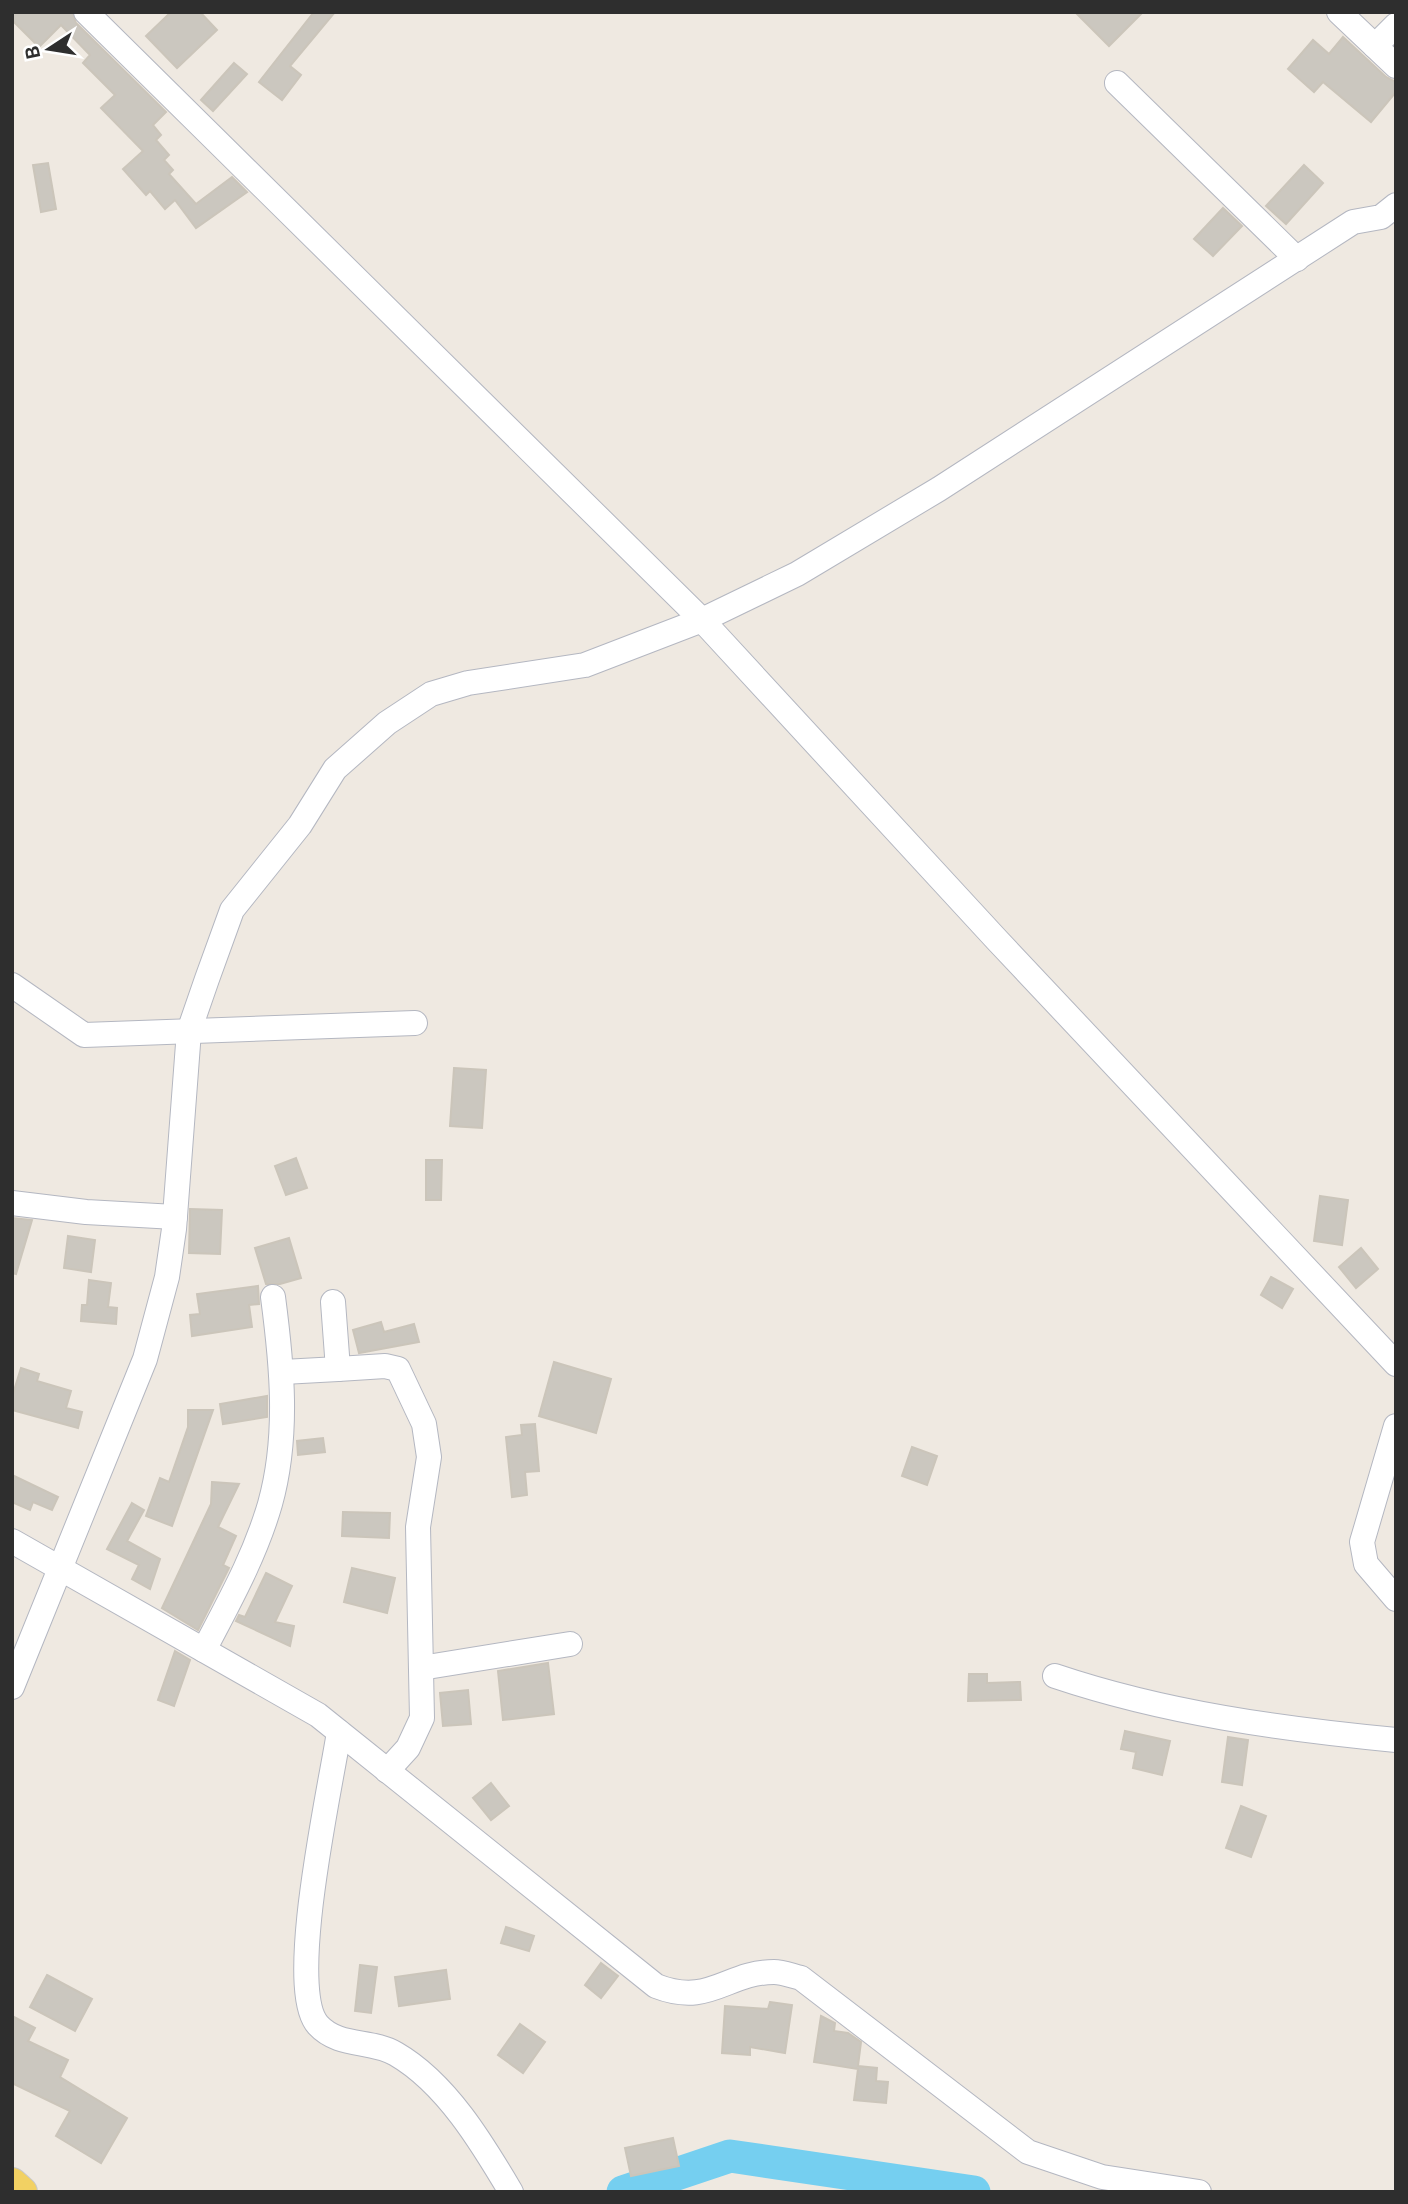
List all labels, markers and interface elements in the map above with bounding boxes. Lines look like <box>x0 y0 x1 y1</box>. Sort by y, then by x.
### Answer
north arrow <box>14 14 84 84</box>
text: B <box>20 44 44 61</box>

